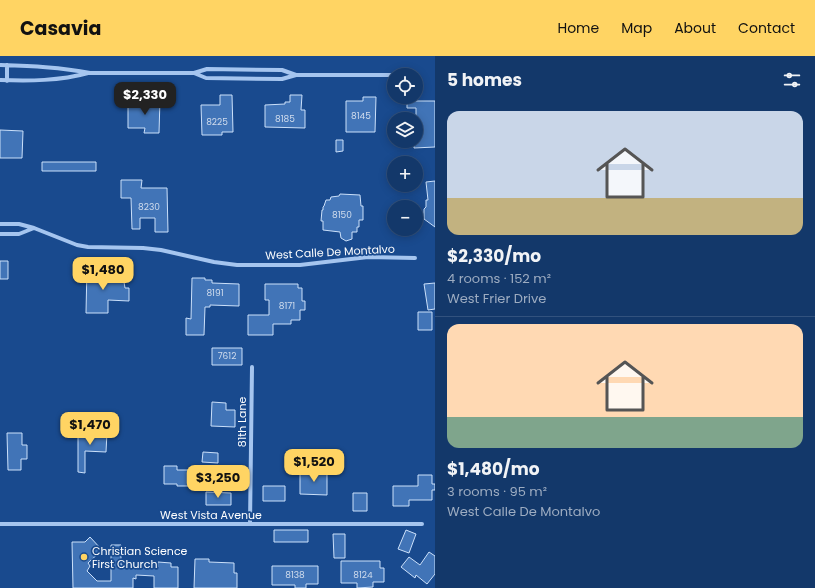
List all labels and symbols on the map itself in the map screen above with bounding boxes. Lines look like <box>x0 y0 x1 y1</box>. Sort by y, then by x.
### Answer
pin: $2,330 <box>112 82 178 116</box>
house number: 8145 <box>351 110 371 122</box>
house number: 8185 <box>275 113 295 125</box>
house number: 8225 <box>206 116 228 128</box>
house number: 8230 <box>138 201 160 213</box>
house number: 8150 <box>332 209 352 221</box>
street label: West Calle De Montalvo <box>265 241 395 263</box>
pin: $1,480 <box>70 257 136 291</box>
house number: 8191 <box>206 287 224 299</box>
house number: 8171 <box>279 300 295 312</box>
house number: 7612 <box>218 350 236 362</box>
street label: 81th Lane <box>234 397 250 447</box>
pin: $1,470 <box>57 412 123 446</box>
pin: $1,520 <box>281 449 347 483</box>
pin: $3,250 <box>185 465 251 499</box>
street label: West Vista Avenue <box>160 507 262 523</box>
place label: Christian Science First Church <box>92 543 188 572</box>
marker: Christian Science First Church <box>79 552 89 562</box>
house number: 8138 <box>285 569 305 581</box>
house number: 8124 <box>353 569 373 581</box>

